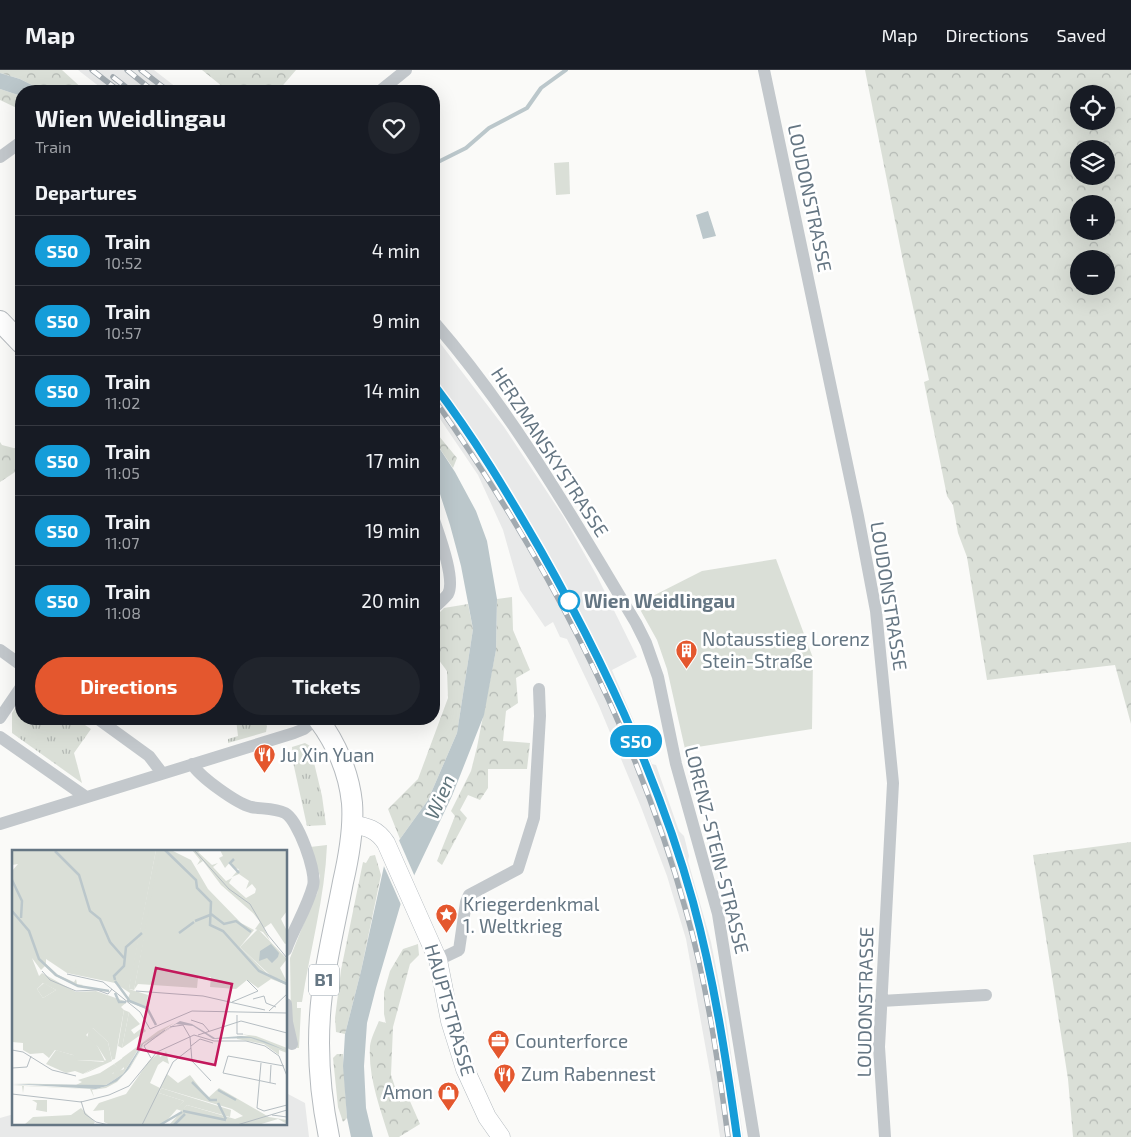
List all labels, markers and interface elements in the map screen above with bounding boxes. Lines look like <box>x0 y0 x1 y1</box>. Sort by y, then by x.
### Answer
text: Map <box>25 20 75 49</box>
text: Map <box>881 24 918 46</box>
text: Directions <box>946 24 1029 46</box>
text: Saved <box>1057 24 1106 46</box>
map controls <box>1070 85 1115 295</box>
button: locate <box>1070 85 1115 130</box>
button: heart <box>368 102 420 154</box>
text: Wien Weidlingau <box>35 103 226 132</box>
street label: LOUDONSTRASSE <box>784 122 837 274</box>
text: Train <box>35 137 71 156</box>
button: layers <box>1070 140 1115 185</box>
text: Departures <box>35 181 137 204</box>
button: + <box>1070 195 1115 240</box>
text: Train <box>105 230 151 253</box>
text: 4 min <box>372 239 420 262</box>
text: S50 <box>47 240 78 262</box>
button: − <box>1070 250 1115 295</box>
text: 10:52 <box>105 253 142 272</box>
text: Train <box>105 300 151 323</box>
text: 9 min <box>372 309 420 332</box>
text: S50 <box>47 310 78 332</box>
text: 10:57 <box>105 323 142 342</box>
street label: HERZMANSKYSTRASSE <box>487 363 614 541</box>
text: Train <box>105 370 151 393</box>
text: 14 min <box>364 379 420 402</box>
text: S50 <box>47 380 78 402</box>
text: 11:02 <box>105 393 140 412</box>
text: Train <box>105 440 151 463</box>
text: 17 min <box>366 449 420 472</box>
text: S50 <box>47 450 78 472</box>
text: 11:05 <box>105 463 140 482</box>
text: Train <box>105 510 151 533</box>
text: 19 min <box>365 519 420 542</box>
text: S50 <box>47 520 78 542</box>
street label: LOUDONSTRASSE <box>866 520 913 672</box>
text: 11:07 <box>105 533 139 552</box>
text: Train <box>105 580 151 603</box>
text: 20 min <box>361 589 420 612</box>
place label: Wien Weidlingau <box>584 589 735 612</box>
text: S50 <box>47 590 78 612</box>
marker: Wien Weidlingau <box>558 590 580 612</box>
text: 11:08 <box>105 603 141 622</box>
place label: Notausstieg Lorenz Stein-Straße <box>702 627 870 672</box>
building icon: Notausstieg Lorenz Stein-Straße <box>674 638 698 669</box>
button: Directions <box>35 657 223 715</box>
button: Tickets <box>233 657 420 715</box>
line badge: S50 <box>607 725 665 757</box>
text: S50 <box>620 730 652 752</box>
restaurant icon: Ju Xin Yuan <box>252 743 276 774</box>
place label: Ju Xin Yuan <box>280 743 375 766</box>
street label: LORENZ-STEIN-STRASSE <box>681 744 754 956</box>
water label: Wien <box>419 771 459 823</box>
inset map <box>12 850 288 1124</box>
place label: Kriegerdenkmal 1. Weltkrieg <box>463 892 600 937</box>
place icon: Kriegerdenkmal 1. Weltkrieg <box>435 903 459 934</box>
street label: LOUDONSTRASSE <box>852 926 877 1078</box>
street label: HAUPTSTRASSE <box>421 941 480 1079</box>
road number: B1 <box>309 964 339 996</box>
office icon: Counterforce <box>487 1029 511 1060</box>
place label: Counterforce <box>515 1029 628 1052</box>
restaurant icon: Zum Rabennest <box>493 1062 517 1093</box>
place label: Zum Rabennest <box>521 1062 656 1085</box>
place label: Amon <box>383 1080 433 1103</box>
shop icon: Amon <box>437 1080 461 1111</box>

